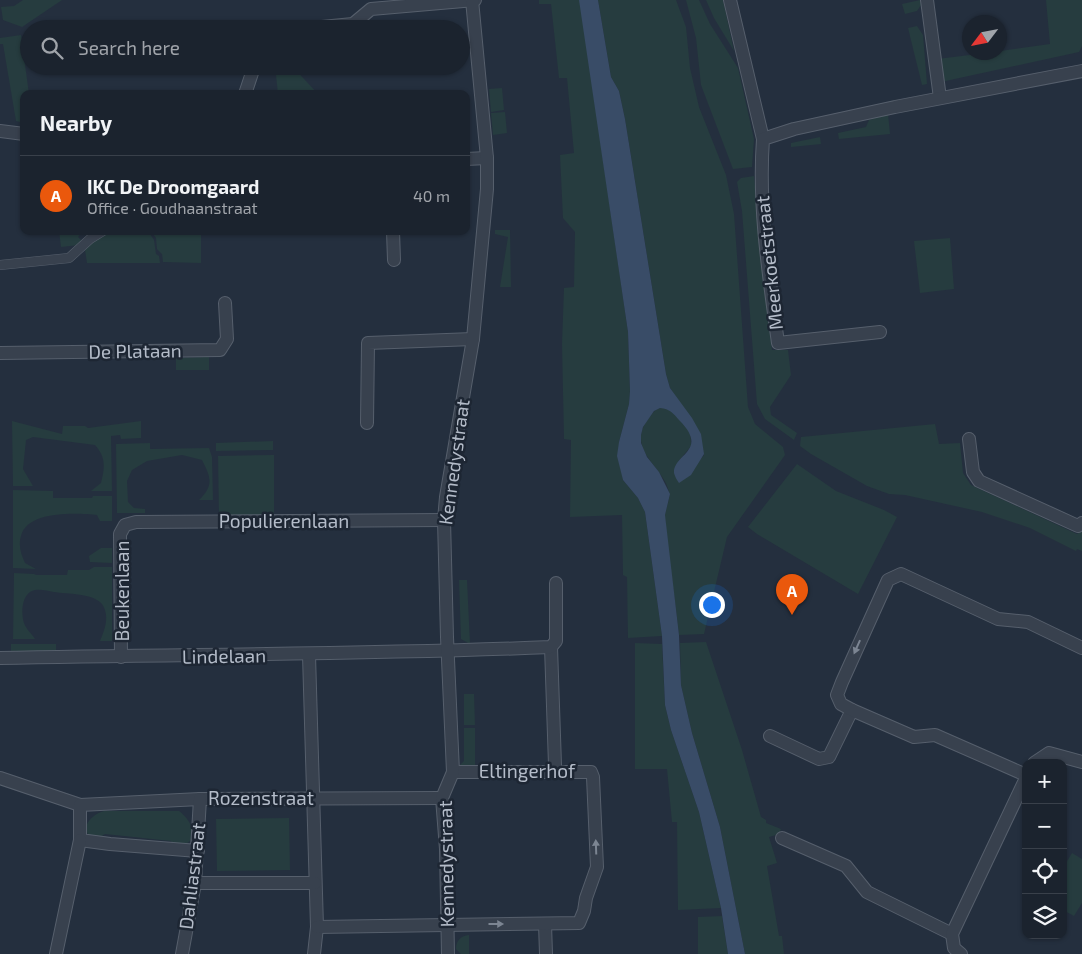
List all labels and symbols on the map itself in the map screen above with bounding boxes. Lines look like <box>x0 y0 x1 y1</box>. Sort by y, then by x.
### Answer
north arrow <box>962 15 1007 60</box>
street label: Meerkoetstraat <box>750 195 787 331</box>
street label: De Plataan <box>88 338 182 363</box>
street label: Kennedystraat <box>433 397 474 526</box>
street label: Populierenlaan <box>219 509 349 532</box>
street label: Beukenlaan <box>110 541 133 642</box>
pin: A <box>776 574 808 615</box>
your location <box>699 592 725 618</box>
one-way arrow <box>853 640 861 654</box>
street label: Lindelaan <box>182 643 266 668</box>
street label: Eltingerhof <box>479 759 576 782</box>
street label: Rozenstraat <box>208 786 314 809</box>
street label: Kennedystraat <box>433 800 458 928</box>
street label: Dahliastraat <box>174 821 209 931</box>
one-way arrow <box>592 839 600 855</box>
one-way arrow <box>488 920 504 928</box>

